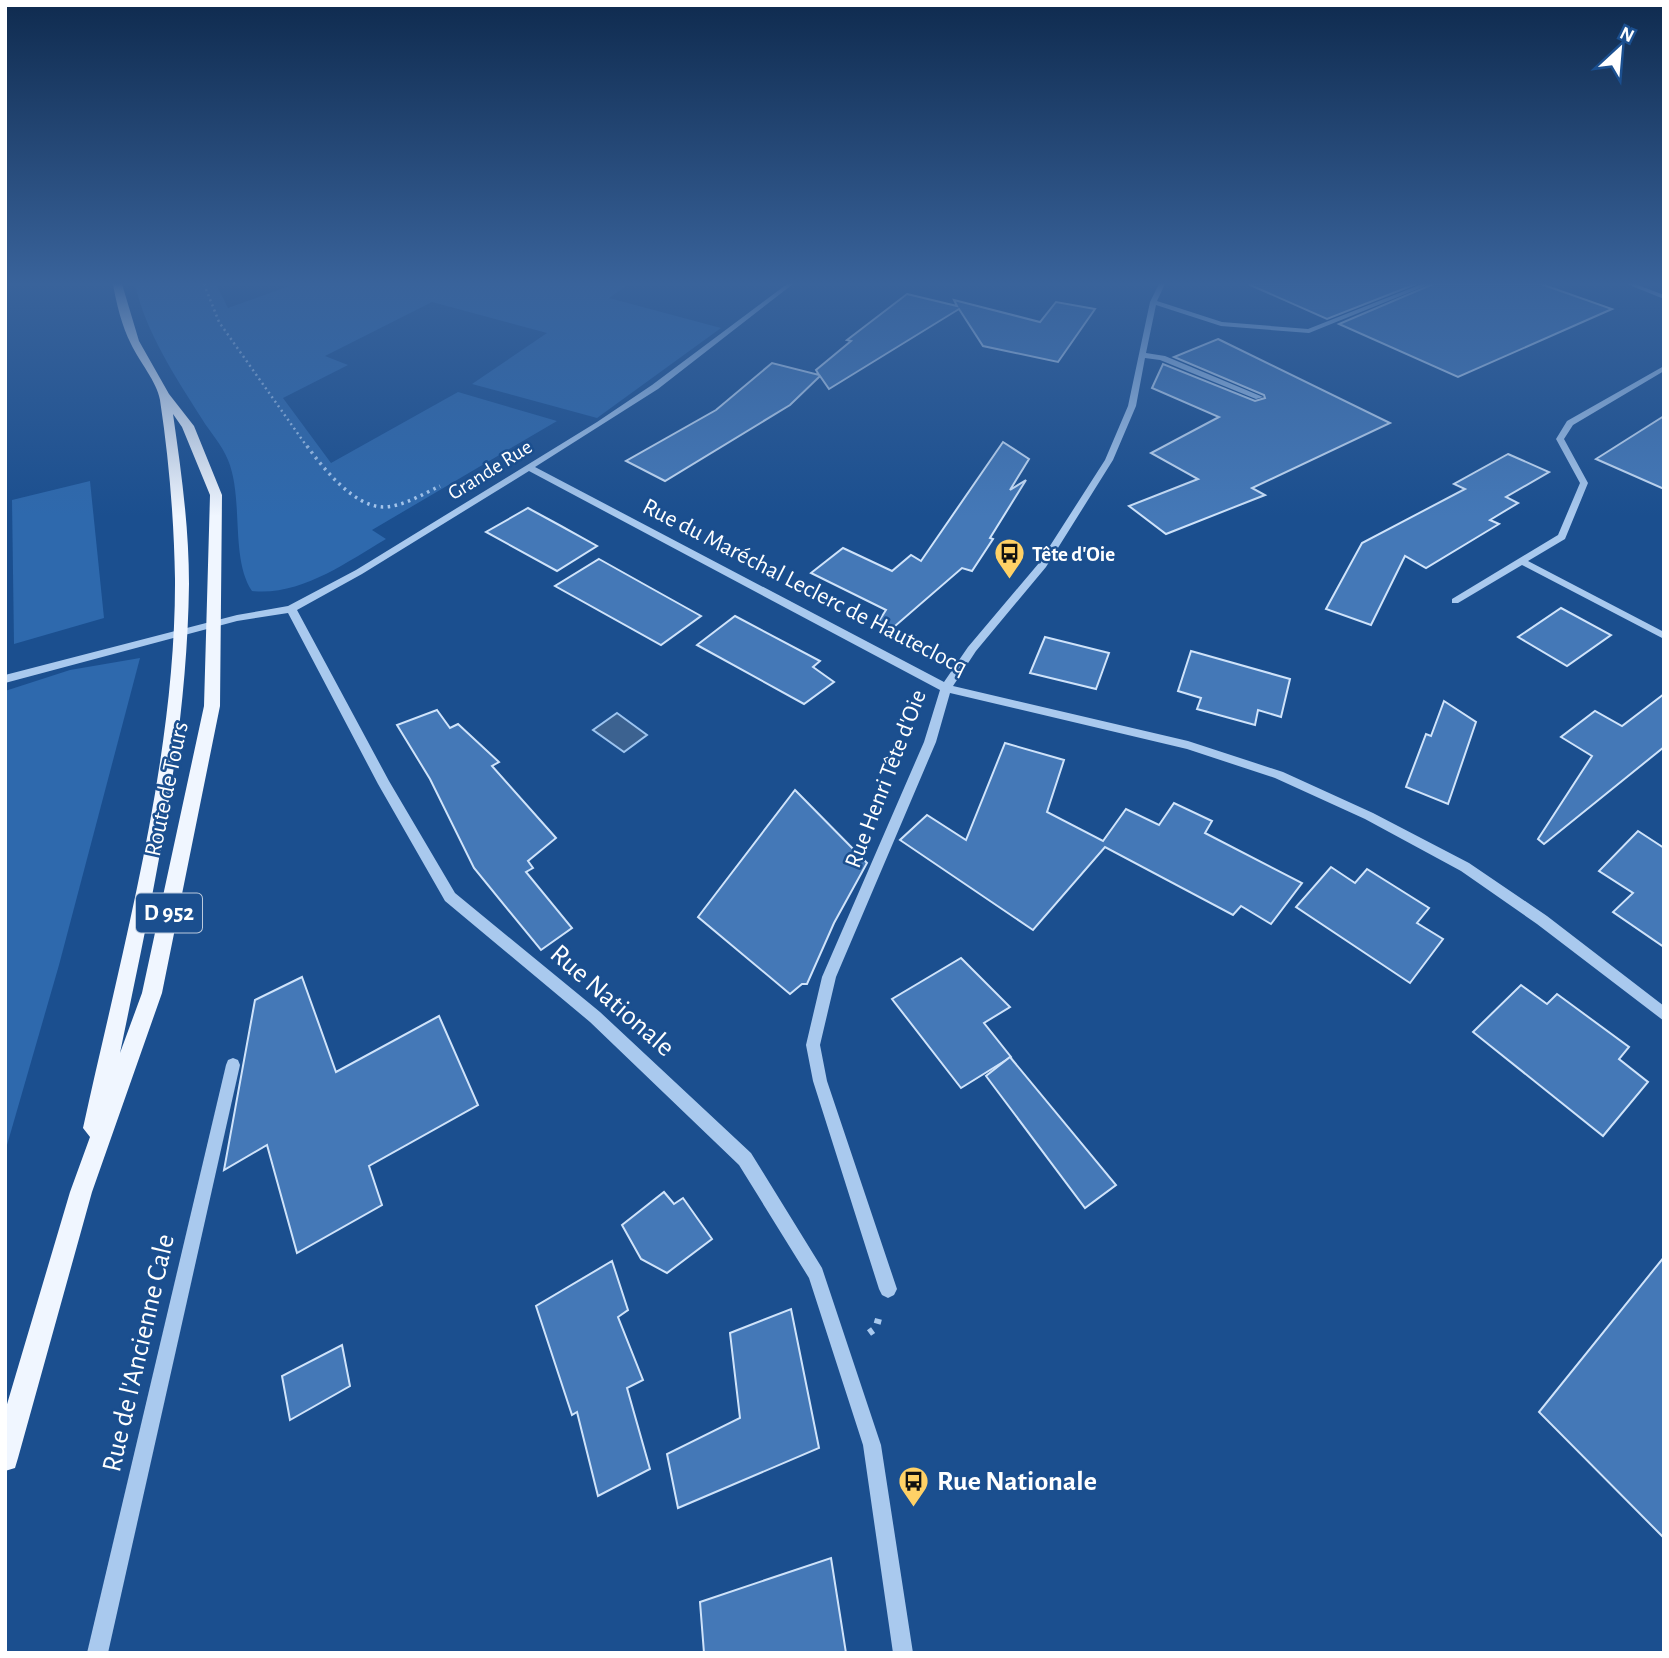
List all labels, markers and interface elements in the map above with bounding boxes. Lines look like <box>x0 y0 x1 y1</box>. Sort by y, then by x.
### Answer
north arrow <box>1585 14 1655 84</box>
text: N <box>1617 24 1637 47</box>
street label: Grande Rue <box>444 436 536 504</box>
street label: Rue du Maréchal Leclerc de Hauteclocq <box>639 494 971 680</box>
bus stop icon: Tête d'Oie <box>992 537 1026 581</box>
place label: Tête d'Oie <box>1032 544 1115 565</box>
street label: Rue Henri Tête d'Oie <box>841 687 931 871</box>
street label: Route de Tours <box>141 720 193 858</box>
road number: D 952 <box>136 893 202 932</box>
street label: Rue Nationale <box>544 940 680 1062</box>
street label: Rue de l'Ancienne Cale <box>98 1231 180 1475</box>
bus stop icon: Rue Nationale <box>897 1465 931 1509</box>
place label: Rue Nationale <box>937 1468 1097 1496</box>

